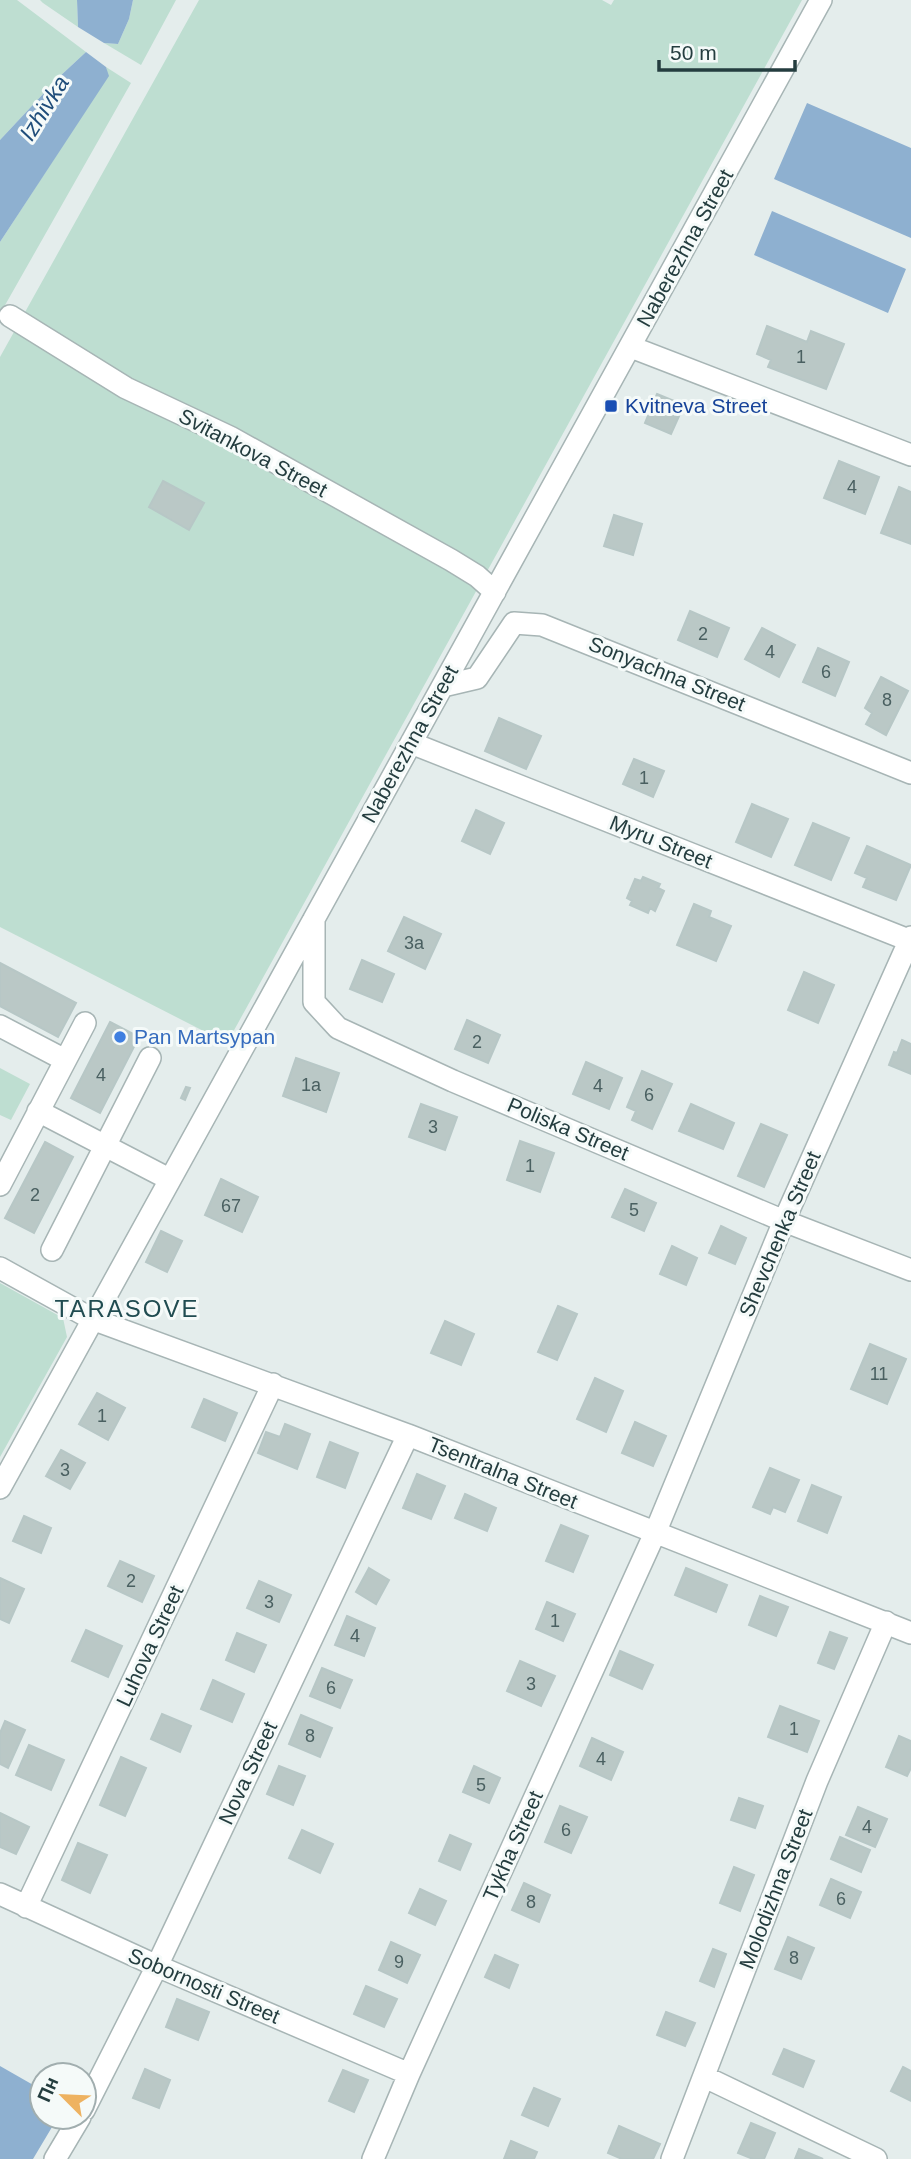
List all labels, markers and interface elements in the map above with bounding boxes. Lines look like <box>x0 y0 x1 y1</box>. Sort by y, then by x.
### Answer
scale bar <box>659 28 796 72</box>
text: 50 m <box>670 41 717 64</box>
water label: Izhivka <box>14 71 74 145</box>
street label: Naberezhna Street <box>632 165 737 330</box>
house number: 1 <box>796 347 806 367</box>
place label: Kvitneva Street <box>625 394 768 417</box>
marker: Kvitneva Street <box>603 398 619 414</box>
street label: Svitankova Street <box>175 404 331 501</box>
house number: 4 <box>847 477 857 497</box>
house number: 2 <box>698 624 708 644</box>
street label: Sonyachna Street <box>585 632 749 716</box>
house number: 4 <box>765 642 775 662</box>
street label: Naberezhna Street <box>357 661 462 826</box>
house number: 6 <box>821 662 831 682</box>
house number: 8 <box>882 690 892 710</box>
house number: 1 <box>639 768 649 788</box>
street label: Myru Street <box>607 811 716 873</box>
house number: 3а <box>404 933 425 953</box>
place label: Pan Martsypan <box>134 1025 275 1048</box>
marker: Pan Martsypan <box>112 1029 128 1045</box>
house number: 2 <box>472 1032 482 1052</box>
house number: 4 <box>96 1065 106 1085</box>
house number: 1а <box>301 1075 322 1095</box>
house number: 4 <box>593 1076 603 1096</box>
house number: 6 <box>644 1085 654 1105</box>
street label: Poliska Street <box>504 1093 632 1165</box>
house number: 3 <box>428 1117 438 1137</box>
street label: Shevchenka Street <box>734 1147 825 1320</box>
house number: 1 <box>525 1156 535 1176</box>
house number: 2 <box>30 1185 40 1205</box>
house number: 67 <box>221 1196 241 1216</box>
house number: 5 <box>629 1200 639 1220</box>
district label: TARASOVE <box>55 1295 199 1322</box>
house number: 11 <box>870 1364 888 1384</box>
house number: 1 <box>97 1406 107 1426</box>
street label: Tsentralna Street <box>425 1432 581 1513</box>
house number: 3 <box>60 1460 70 1480</box>
house number: 2 <box>126 1571 136 1591</box>
street label: Luhova Street <box>111 1582 188 1710</box>
house number: 3 <box>264 1592 274 1612</box>
house number: 1 <box>550 1611 560 1631</box>
house number: 4 <box>350 1626 360 1646</box>
house number: 3 <box>526 1674 536 1694</box>
house number: 6 <box>326 1678 336 1698</box>
street label: Nova Street <box>214 1718 281 1828</box>
house number: 1 <box>789 1719 799 1739</box>
house number: 8 <box>305 1726 315 1746</box>
house number: 4 <box>596 1749 606 1769</box>
house number: 5 <box>476 1775 486 1795</box>
street label: Tykha Street <box>478 1787 547 1904</box>
street label: Molodizhna Street <box>734 1806 817 1972</box>
house number: 4 <box>862 1817 872 1837</box>
house number: 6 <box>561 1820 571 1840</box>
house number: 6 <box>836 1889 846 1909</box>
house number: 8 <box>526 1892 536 1912</box>
street label: Sobornosti Street <box>125 1943 284 2028</box>
house number: 8 <box>789 1948 799 1968</box>
house number: 9 <box>394 1952 404 1972</box>
north arrow <box>28 2061 98 2131</box>
text: Пн <box>33 2074 63 2105</box>

